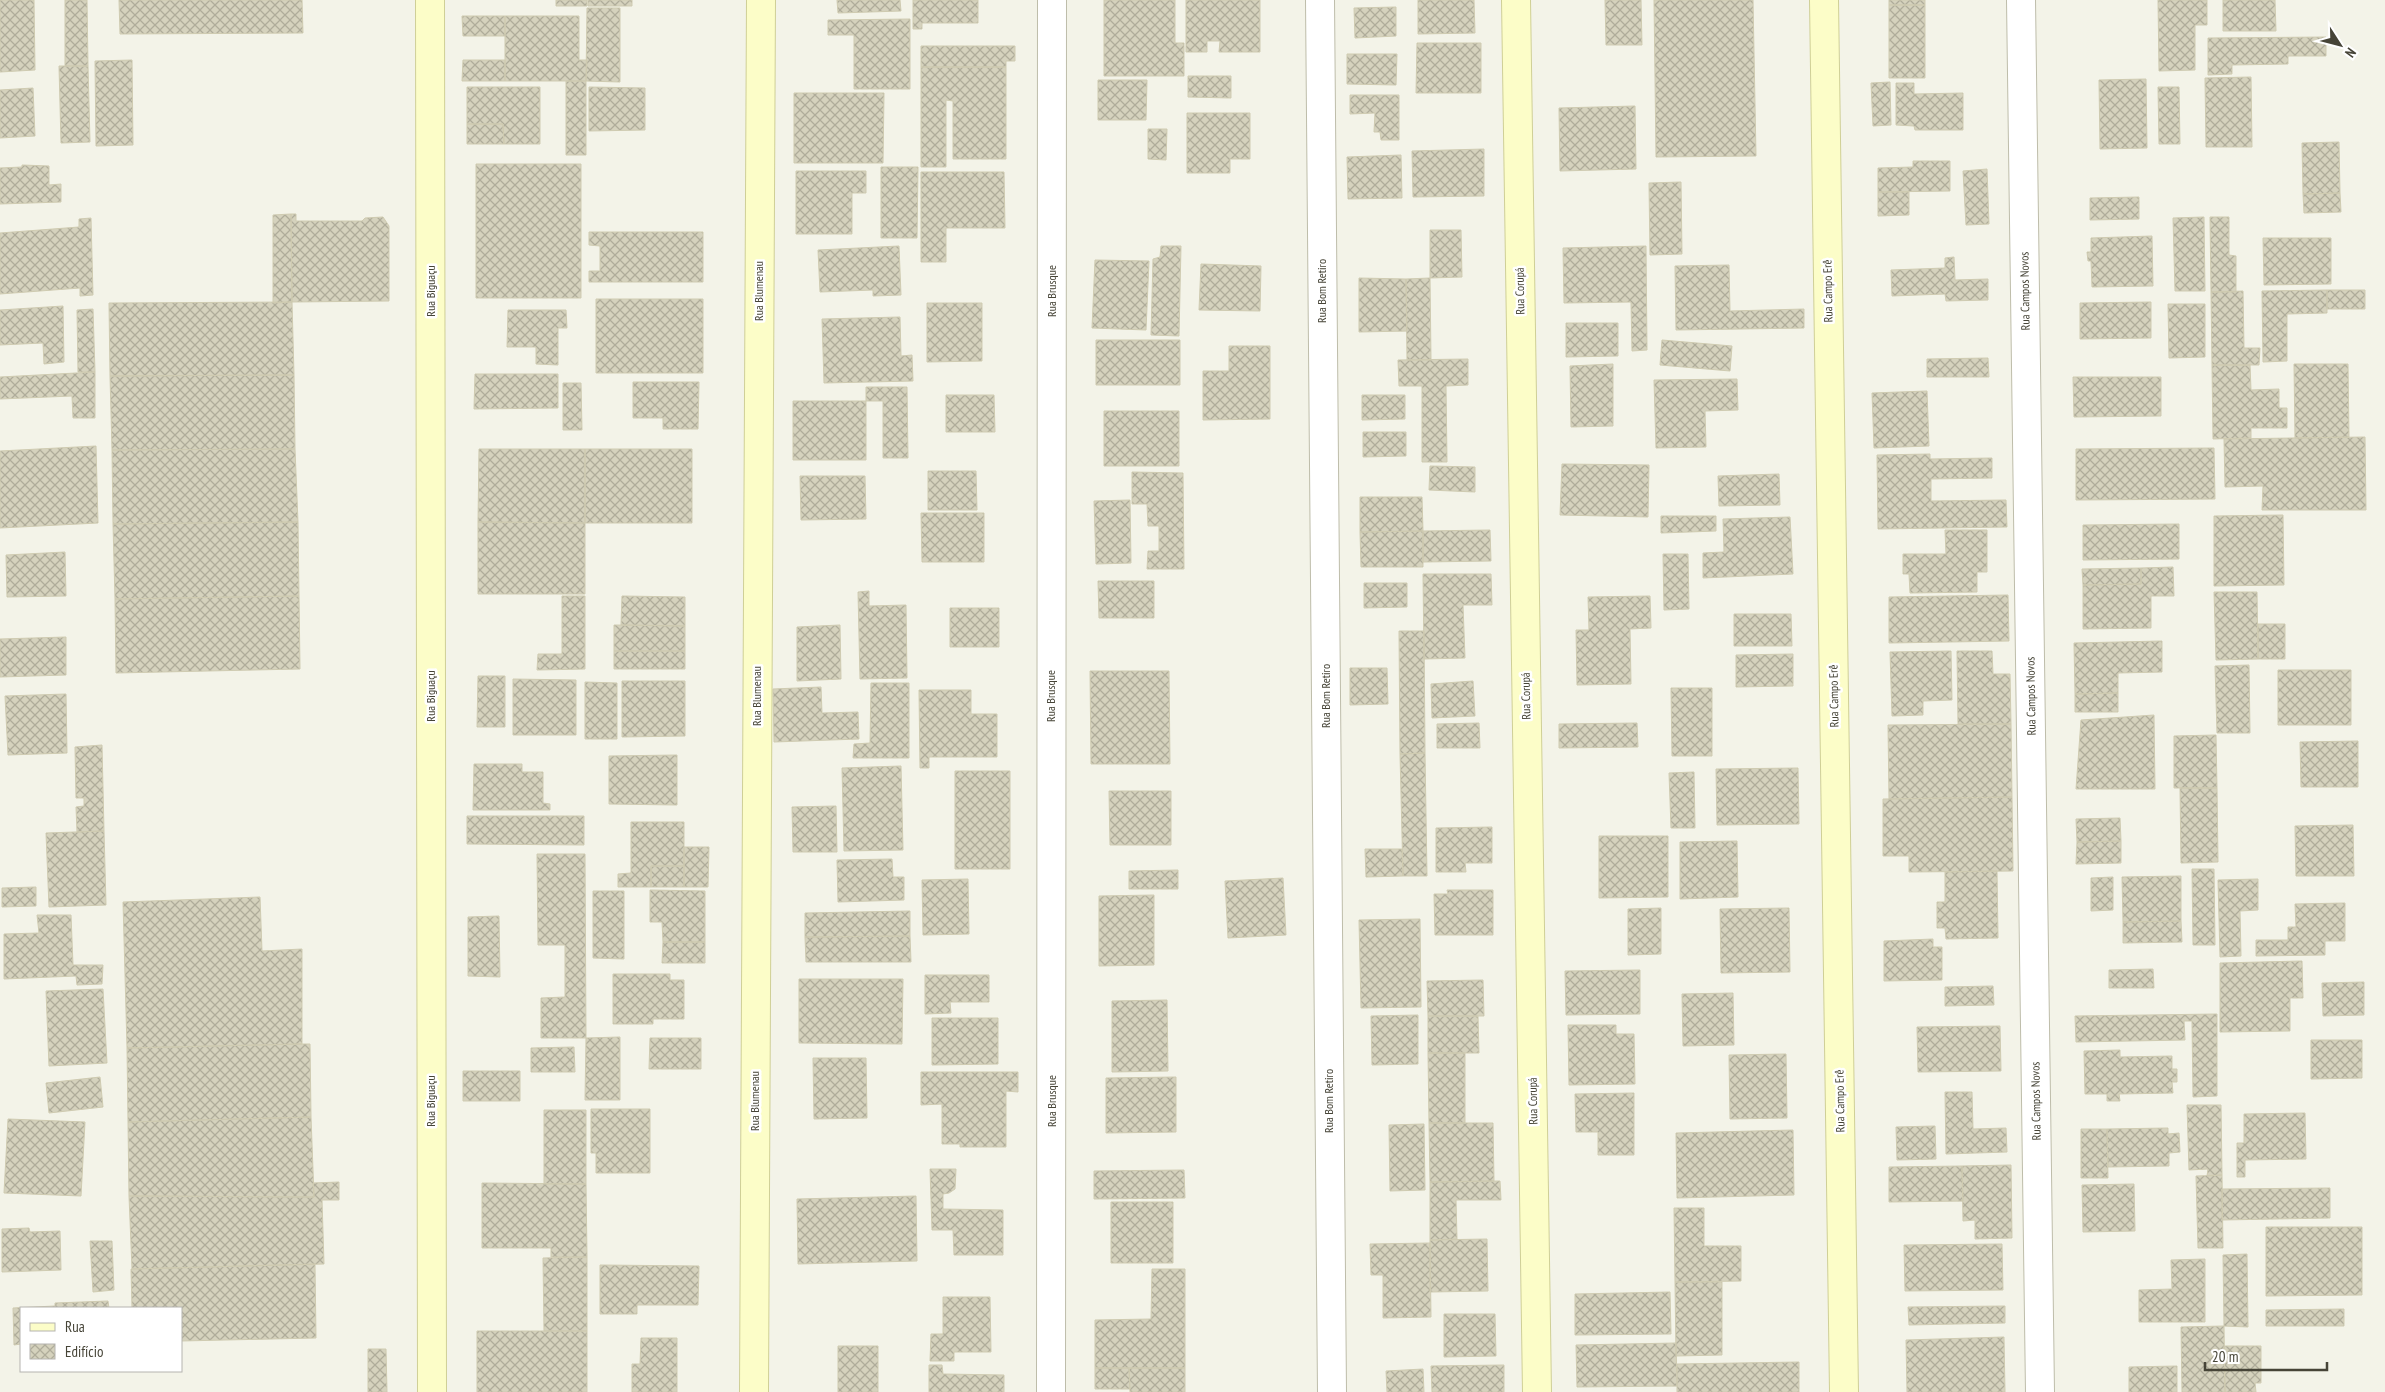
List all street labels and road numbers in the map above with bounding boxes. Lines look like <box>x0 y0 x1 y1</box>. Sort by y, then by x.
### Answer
street label: Rua Campos Novos <box>2016 252 2033 330</box>
street label: Rua Bom Retiro <box>1314 259 1329 323</box>
street label: Rua Campo Erê <box>1819 260 1836 322</box>
street label: Rua Blumenau <box>751 261 766 321</box>
street label: Rua Biguaçu <box>423 265 438 317</box>
street label: Rua Brusque <box>1044 265 1059 317</box>
street label: Rua Corupá <box>1512 267 1527 315</box>
street label: Rua Campos Novos <box>2022 657 2039 735</box>
street label: Rua Bom Retiro <box>1318 664 1333 728</box>
street label: Rua Campo Erê <box>1825 665 1842 727</box>
street label: Rua Blumenau <box>749 666 764 726</box>
street label: Rua Biguaçu <box>423 670 438 722</box>
street label: Rua Brusque <box>1043 670 1058 722</box>
street label: Rua Corupá <box>1518 672 1533 720</box>
street label: Rua Campos Novos <box>2027 1062 2044 1140</box>
street label: Rua Bom Retiro <box>1321 1069 1336 1133</box>
street label: Rua Campo Erê <box>1831 1070 1848 1132</box>
street label: Rua Blumenau <box>747 1071 762 1131</box>
street label: Rua Biguaçu <box>423 1075 438 1127</box>
street label: Rua Brusque <box>1044 1075 1059 1127</box>
street label: Rua Corupá <box>1525 1077 1540 1125</box>

